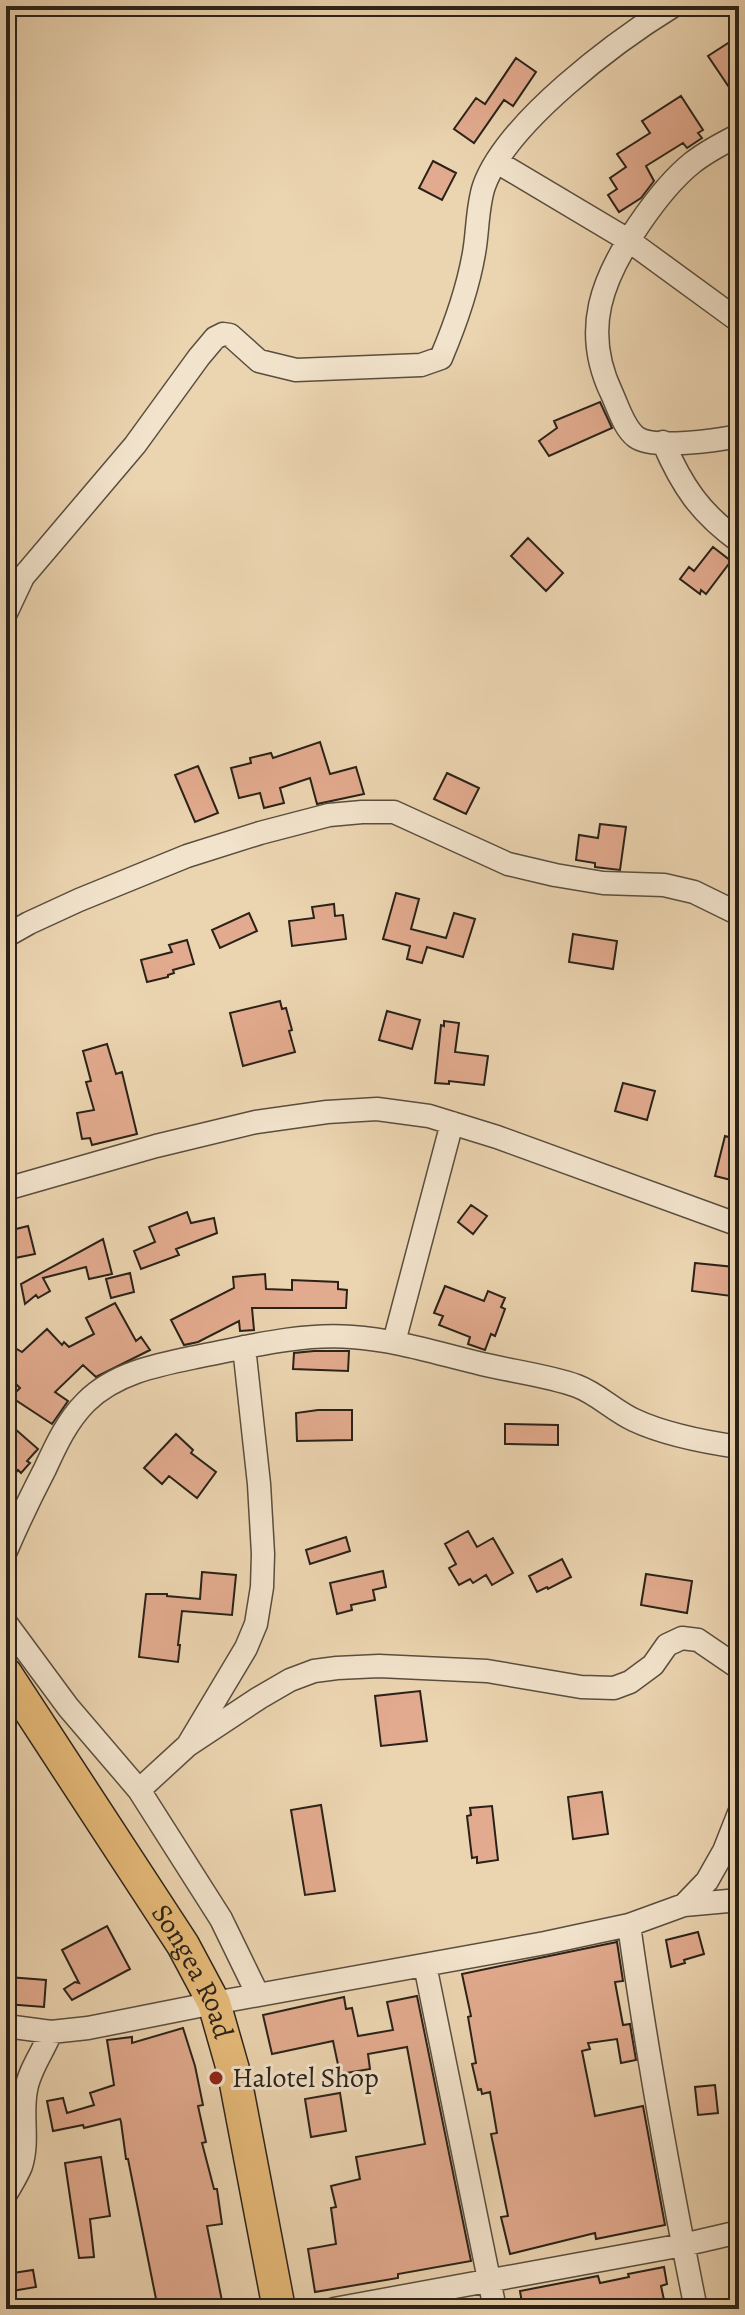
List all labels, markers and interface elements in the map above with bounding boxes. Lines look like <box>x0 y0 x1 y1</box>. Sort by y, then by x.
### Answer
street label: Songea Road <box>142 1897 242 2044</box>
place label: Halotel Shop <box>232 2059 379 2097</box>
marker: Halotel Shop <box>207 2069 225 2087</box>

